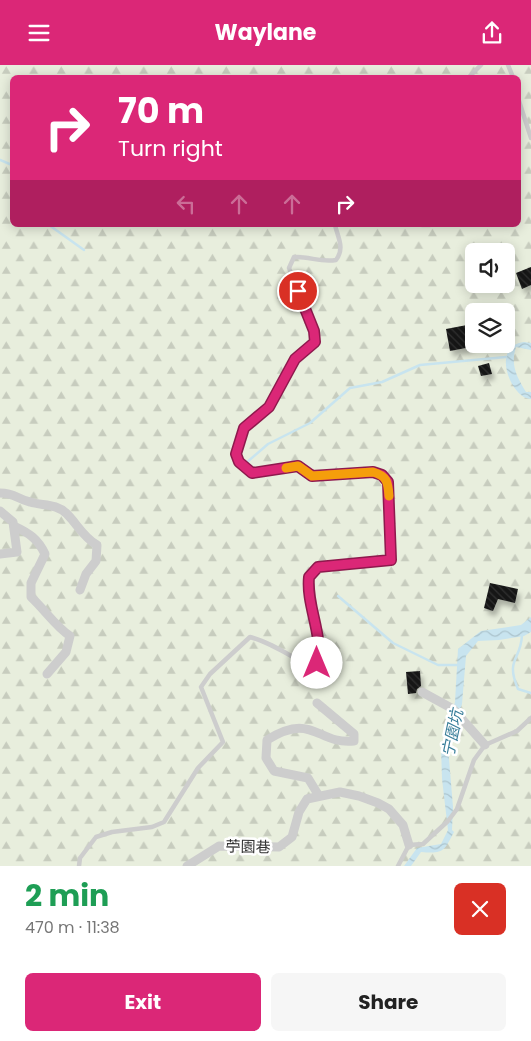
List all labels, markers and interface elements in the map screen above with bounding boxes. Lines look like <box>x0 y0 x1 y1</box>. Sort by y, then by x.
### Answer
text: Waylane <box>215 17 316 48</box>
icon: menu <box>25 19 53 47</box>
icon: share <box>478 19 506 47</box>
text: 70 m <box>118 86 204 135</box>
icon: right <box>35 95 100 160</box>
text: Turn right <box>118 133 223 164</box>
icon: left <box>172 190 200 218</box>
icon: ahead <box>225 190 253 218</box>
icon: ahead <box>278 190 306 218</box>
icon: right <box>331 190 359 218</box>
map controls <box>465 243 515 353</box>
button: sound <box>465 243 515 293</box>
pin <box>277 270 319 312</box>
icon: arrive <box>284 277 312 305</box>
button: layers <box>465 303 515 353</box>
position arrow <box>290 636 342 688</box>
water label: 宁園坑 <box>436 705 469 759</box>
street label: 苧園巷 <box>225 836 271 857</box>
text: 2 min <box>25 874 109 917</box>
button: close <box>454 883 506 935</box>
text: 470 m · 11:38 <box>25 916 120 939</box>
button: Exit <box>25 973 261 1031</box>
button: Share <box>271 973 506 1031</box>

